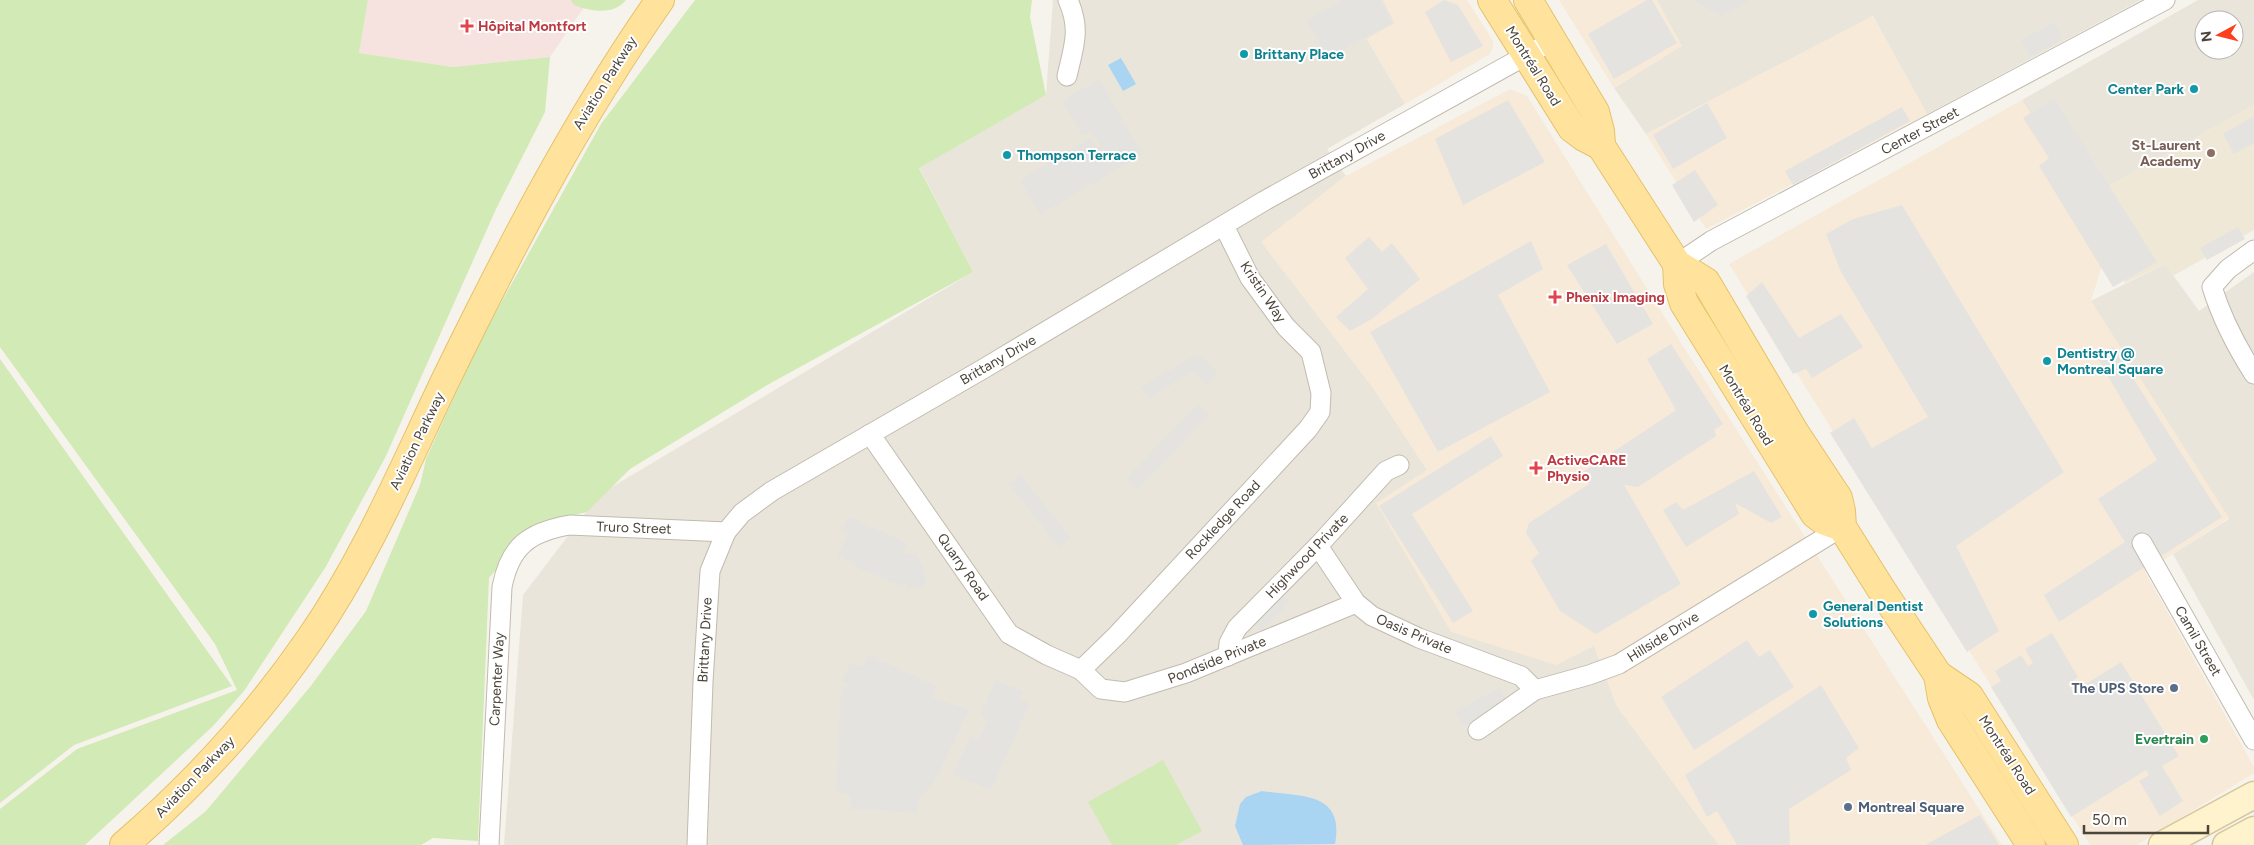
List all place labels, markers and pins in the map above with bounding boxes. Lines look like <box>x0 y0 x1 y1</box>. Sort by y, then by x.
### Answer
place label: Hôpital Montfort <box>478 18 587 35</box>
marker: Hôpital Montfort <box>460 19 474 33</box>
place label: Brittany Place <box>1254 46 1344 63</box>
marker: Brittany Place <box>1238 48 1250 60</box>
place label: Center Park <box>2108 81 2184 98</box>
marker: Center Park <box>2188 83 2200 95</box>
place label: St-Laurent Academy <box>2132 137 2202 170</box>
place label: Thompson Terrace <box>1017 147 1137 164</box>
marker: St-Laurent Academy <box>2205 147 2217 159</box>
marker: Thompson Terrace <box>1001 149 1013 161</box>
place label: Phenix Imaging <box>1566 289 1665 306</box>
marker: Phenix Imaging <box>1548 290 1562 304</box>
place label: Dentistry @ Montreal Square <box>2057 345 2164 378</box>
marker: Dentistry @ Montreal Square <box>2041 355 2053 367</box>
place label: ActiveCARE Physio <box>1547 452 1627 485</box>
marker: ActiveCARE Physio <box>1529 461 1543 475</box>
place label: General Dentist Solutions <box>1823 598 1924 631</box>
marker: General Dentist Solutions <box>1807 608 1819 620</box>
place label: The UPS Store <box>2071 680 2164 697</box>
marker: The UPS Store <box>2168 682 2180 694</box>
place label: Evertrain <box>2135 731 2194 748</box>
marker: Evertrain <box>2198 733 2210 745</box>
place label: Montreal Square <box>1858 799 1965 816</box>
marker: Montreal Square <box>1842 801 1854 813</box>

